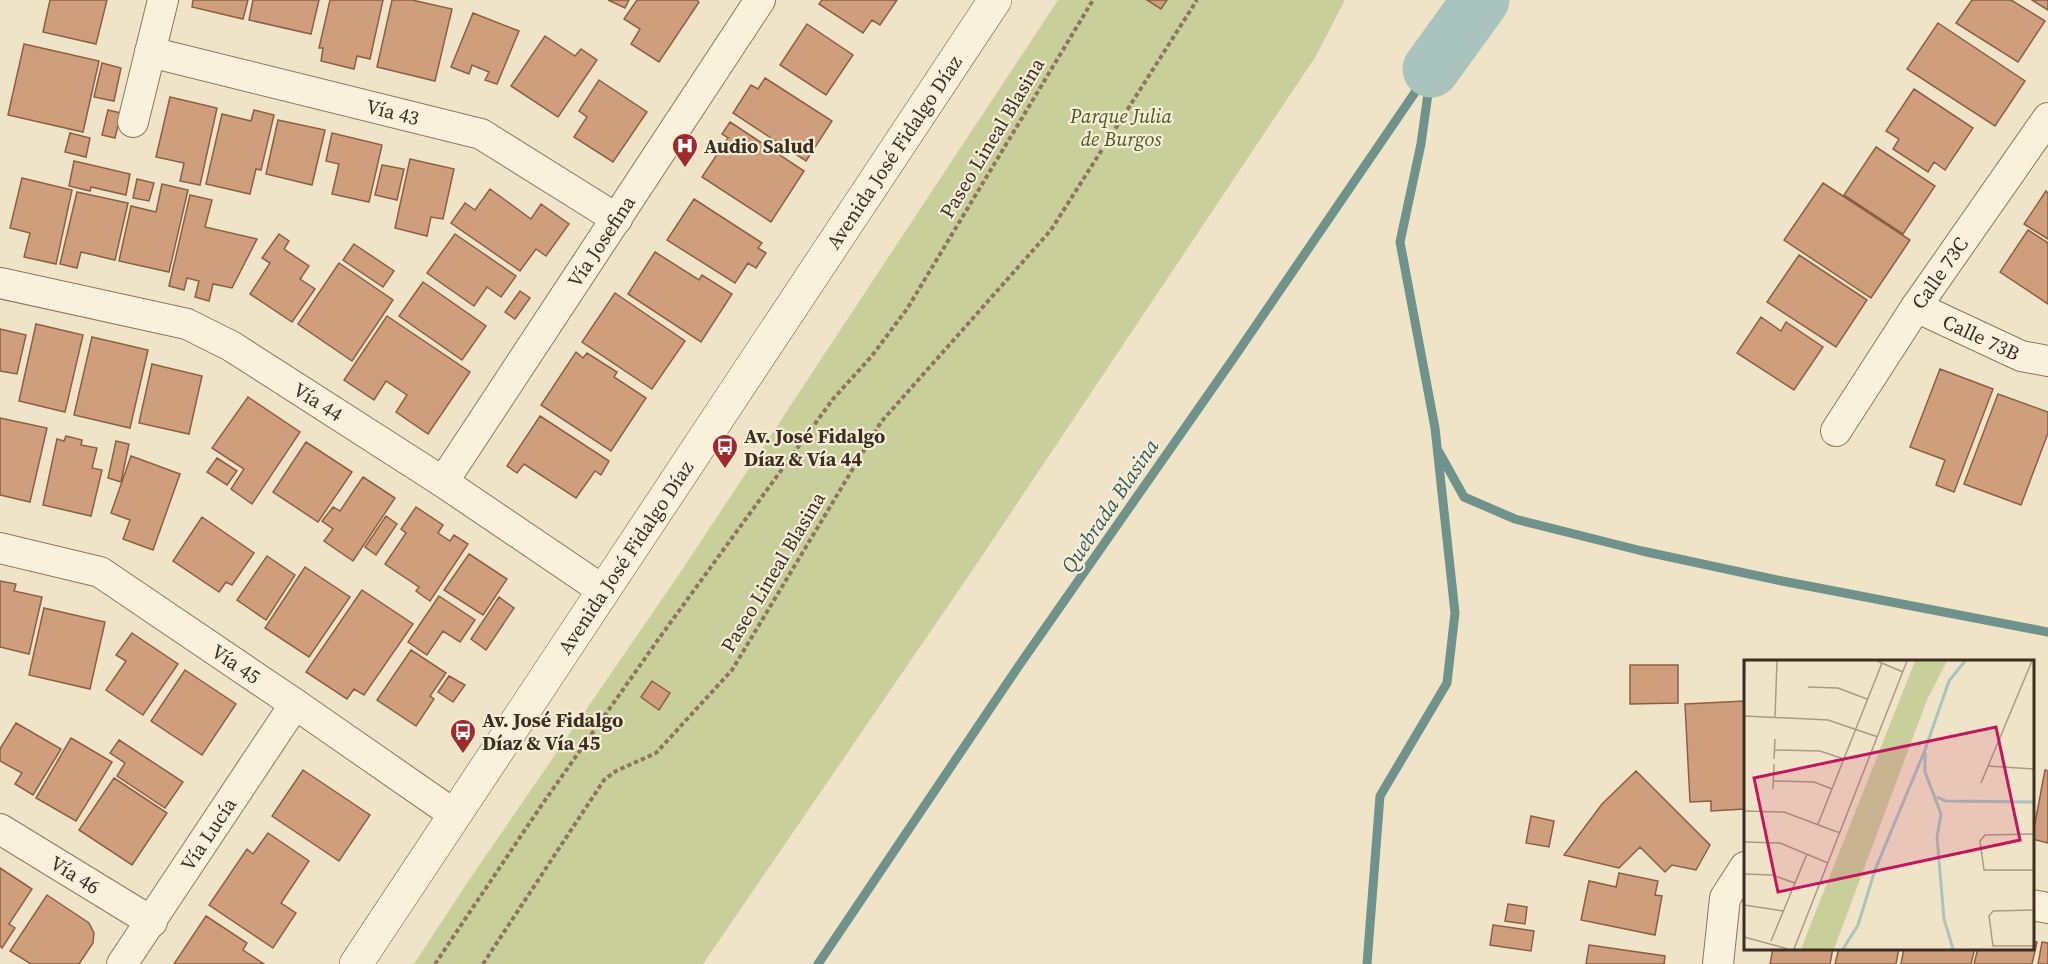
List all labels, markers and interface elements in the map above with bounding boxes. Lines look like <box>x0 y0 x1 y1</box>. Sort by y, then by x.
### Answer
street label: Avenida José Fidalgo Díaz <box>820 50 969 255</box>
street label: Paseo Lineal Blasina <box>933 52 1051 223</box>
street label: Vía 43 <box>363 92 422 132</box>
park label: Parque Julia de Burgos <box>1069 102 1172 153</box>
hospital icon: Audio Salud <box>670 131 700 169</box>
place label: Audio Salud <box>704 132 815 160</box>
street label: Vía Josefina <box>561 189 642 293</box>
street label: Calle 73C <box>1905 231 1975 315</box>
street label: Calle 73B <box>1938 307 2024 368</box>
street label: Vía 44 <box>288 376 348 428</box>
place label: Av. José Fidalgo Díaz & Vía 44 <box>744 422 885 473</box>
bus stop icon: Av. José Fidalgo Díaz & Vía 44 <box>710 432 740 470</box>
water label: Quebrada Blasina <box>1054 433 1165 578</box>
street label: Avenida José Fidalgo Díaz <box>551 455 700 660</box>
street label: Paseo Lineal Blasina <box>714 486 832 657</box>
street label: Vía 45 <box>206 637 266 691</box>
inset map <box>1744 660 2033 949</box>
place label: Av. José Fidalgo Díaz & Vía 45 <box>482 706 623 757</box>
bus stop icon: Av. José Fidalgo Díaz & Vía 45 <box>448 717 478 755</box>
street label: Vía Lucía <box>174 791 243 876</box>
street label: Vía 46 <box>45 849 105 901</box>

